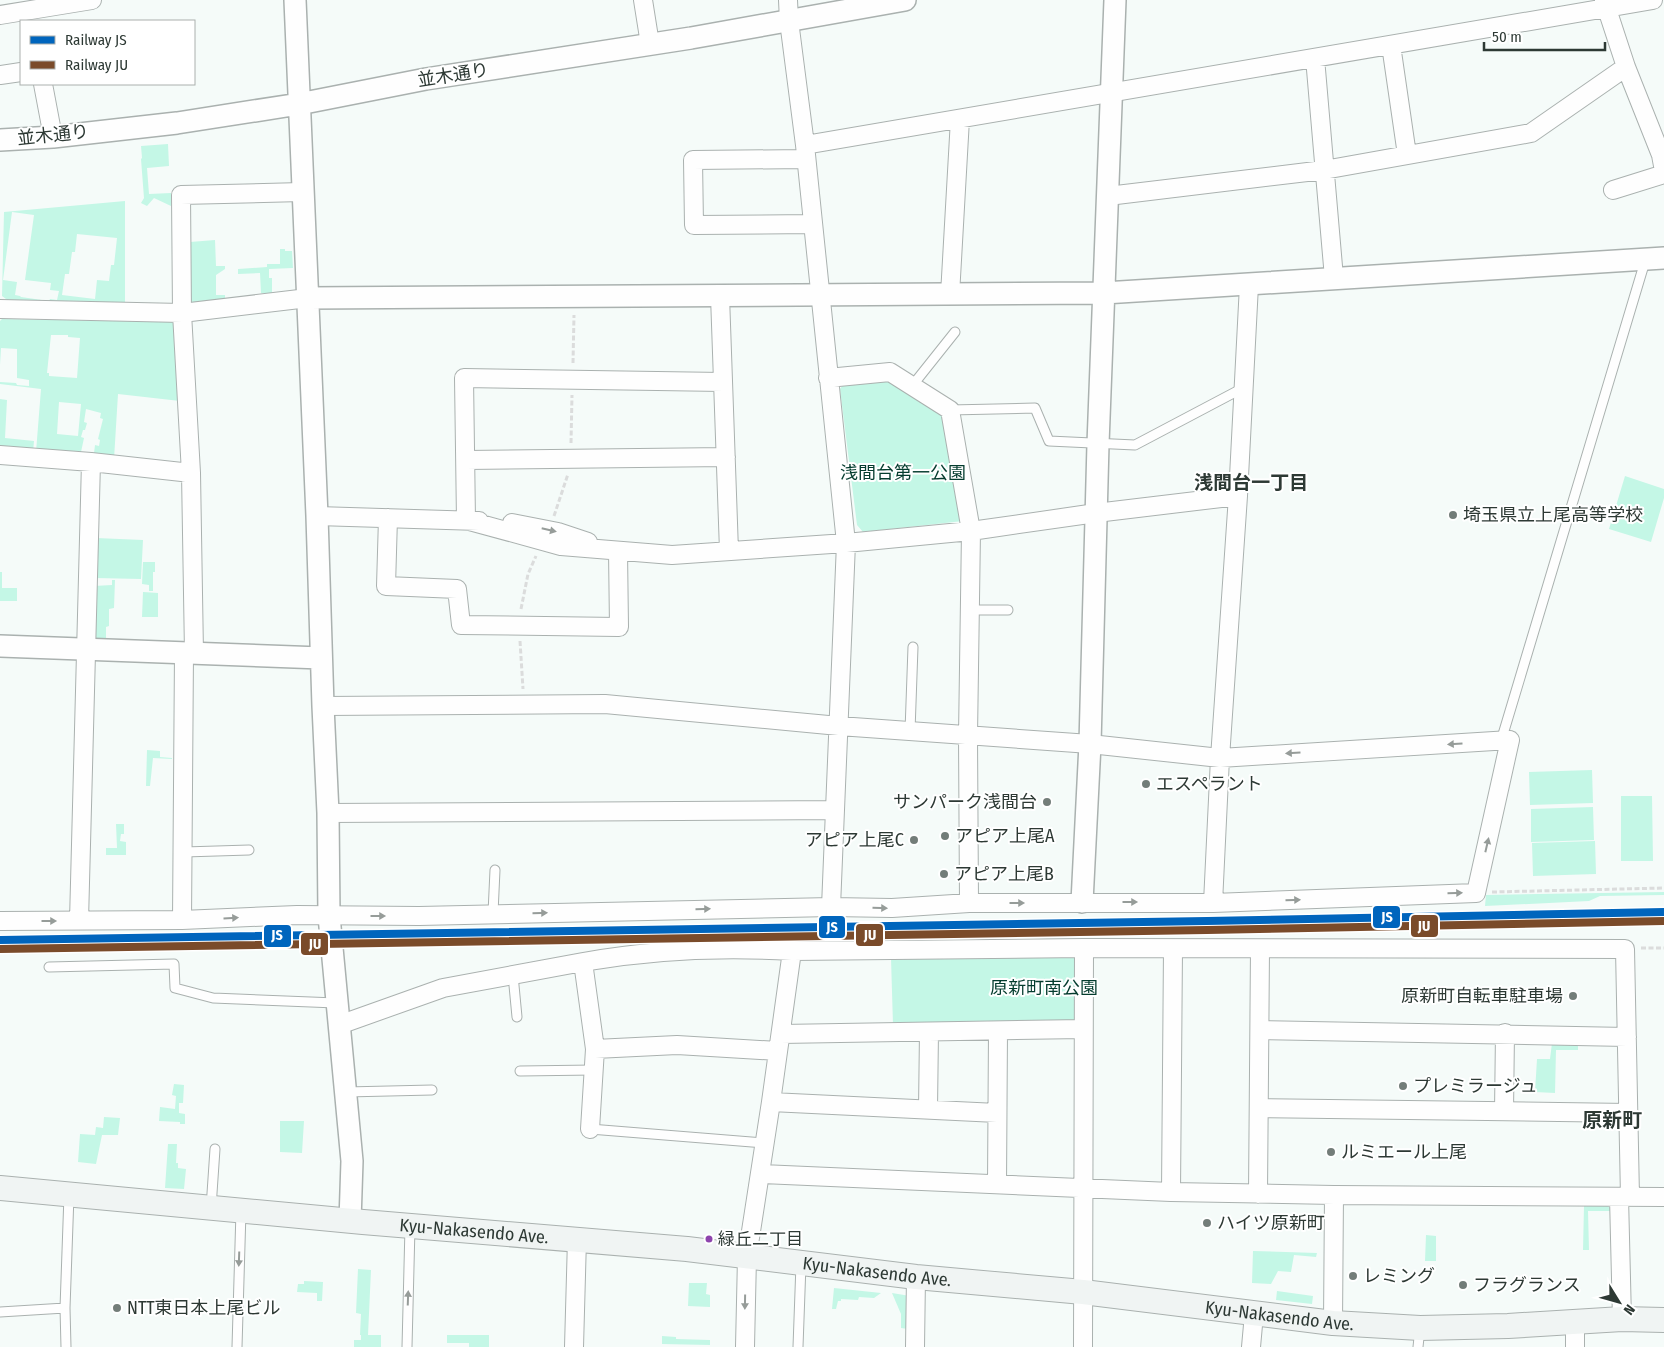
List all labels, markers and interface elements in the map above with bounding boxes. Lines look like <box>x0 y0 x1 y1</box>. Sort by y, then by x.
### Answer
legend <box>20 20 195 85</box>
scale bar <box>1484 20 1605 52</box>
text: 50 m <box>1492 28 1522 46</box>
text: Railway JS <box>65 31 127 49</box>
text: Railway JU <box>65 56 128 74</box>
street label: 並木通り <box>416 59 490 91</box>
street label: 並木通り <box>16 120 90 150</box>
park label: 浅間台第一公園 <box>840 462 966 484</box>
district label: 浅間台一丁目 <box>1194 471 1308 494</box>
place label: 埼玉県立上尾高等学校 <box>1463 504 1643 526</box>
marker: 埼玉県立上尾高等学校 <box>1447 509 1459 521</box>
one-way arrow <box>542 526 557 534</box>
one-way arrow <box>1447 740 1463 748</box>
one-way arrow <box>1285 750 1301 758</box>
place label: エスペラント <box>1156 773 1263 795</box>
marker: エスペラント <box>1140 778 1152 790</box>
place label: サンパーク浅間台 <box>893 791 1037 813</box>
marker: サンパーク浅間台 <box>1041 796 1053 808</box>
place label: アピア上尾A <box>955 825 1055 847</box>
place label: アピア上尾C <box>805 829 904 851</box>
marker: アピア上尾A <box>939 830 951 842</box>
marker: アピア上尾C <box>908 834 920 846</box>
one-way arrow <box>1483 838 1491 853</box>
place label: アピア上尾B <box>954 863 1054 885</box>
marker: アピア上尾B <box>938 868 950 880</box>
one-way arrow <box>1447 889 1463 897</box>
one-way arrow <box>1285 895 1301 903</box>
one-way arrow <box>1123 898 1139 906</box>
one-way arrow <box>1010 899 1026 907</box>
one-way arrow <box>872 904 888 912</box>
one-way arrow <box>695 905 711 913</box>
line badge: JS <box>1372 905 1401 929</box>
one-way arrow <box>532 908 548 916</box>
text: JS <box>1380 909 1393 926</box>
one-way arrow <box>370 912 386 920</box>
one-way arrow <box>223 914 239 922</box>
line badge: JU <box>1410 914 1439 938</box>
line badge: JS <box>818 915 846 939</box>
one-way arrow <box>41 917 57 925</box>
text: JU <box>1417 918 1430 935</box>
text: JS <box>825 919 838 936</box>
line badge: JU <box>855 923 884 947</box>
line badge: JS <box>263 924 292 948</box>
text: JS <box>270 927 283 944</box>
text: JU <box>863 927 876 944</box>
line badge: JU <box>300 932 329 956</box>
text: JU <box>308 936 321 953</box>
park label: 原新町南公園 <box>990 977 1098 999</box>
place label: 原新町自転車駐車場 <box>1401 985 1563 1007</box>
marker: 原新町自転車駐車場 <box>1567 990 1579 1002</box>
place label: プレミラージュ <box>1413 1075 1537 1097</box>
marker: プレミラージュ <box>1397 1080 1409 1092</box>
district label: 原新町 <box>1582 1108 1642 1132</box>
place label: ルミエール上尾 <box>1341 1141 1467 1163</box>
marker: ルミエール上尾 <box>1325 1146 1337 1158</box>
place label: ハイツ原新町 <box>1217 1212 1325 1234</box>
street label: Kyu-Nakasendo Ave. <box>399 1214 550 1248</box>
marker: ハイツ原新町 <box>1201 1217 1213 1229</box>
place label: 緑丘二丁目 <box>718 1229 803 1250</box>
marker: 緑丘二丁目 <box>704 1234 714 1244</box>
one-way arrow <box>235 1252 243 1268</box>
street label: Kyu-Nakasendo Ave. <box>801 1252 952 1291</box>
place label: レミング <box>1363 1265 1435 1287</box>
marker: レミング <box>1347 1270 1359 1282</box>
place label: フラグランス <box>1473 1274 1581 1296</box>
north arrow <box>1594 1277 1644 1327</box>
marker: フラグランス <box>1457 1279 1469 1291</box>
one-way arrow <box>405 1290 413 1306</box>
one-way arrow <box>741 1294 749 1310</box>
street label: Kyu-Nakasendo Ave. <box>1204 1296 1355 1335</box>
place label: NTT東日本上尾ビル <box>127 1297 281 1319</box>
text: N <box>1620 1301 1638 1318</box>
marker: NTT東日本上尾ビル <box>111 1302 123 1314</box>

